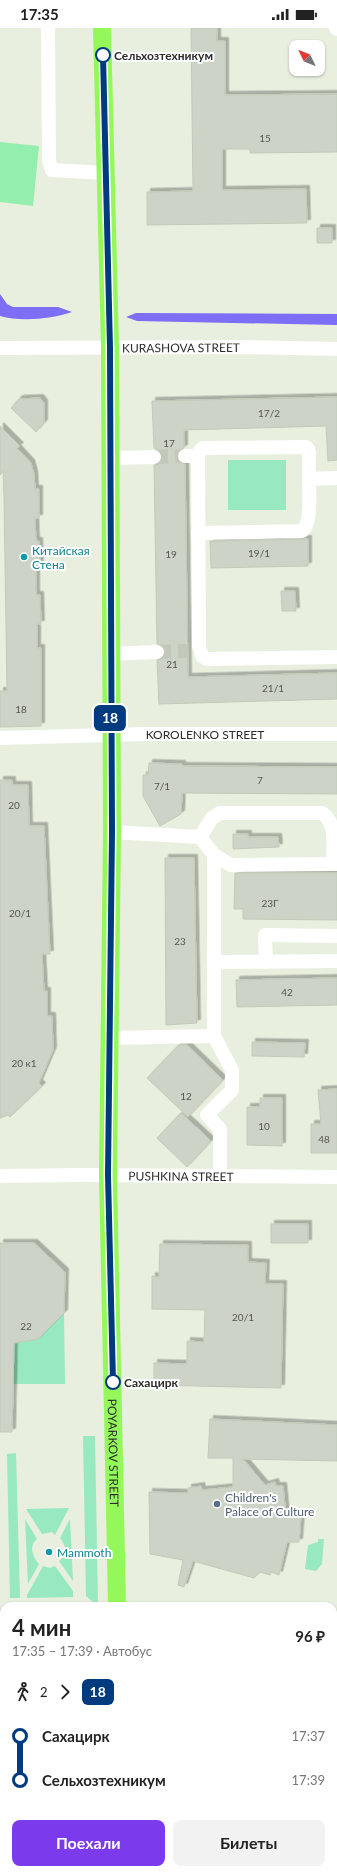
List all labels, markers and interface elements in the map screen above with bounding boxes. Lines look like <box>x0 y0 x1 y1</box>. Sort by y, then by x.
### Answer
text: 17:35 <box>20 5 59 23</box>
north arrow <box>289 40 325 76</box>
map controls <box>289 40 325 76</box>
marker: Сельхозтехникум <box>95 47 111 63</box>
place label: Сельхозтехникум <box>114 48 213 63</box>
house number: 15 <box>259 132 271 144</box>
street label: KURASHOVA STREET <box>122 340 240 355</box>
house number: 17/2 <box>258 407 280 419</box>
house number: 17 <box>163 437 175 449</box>
place label: Китайская Стена <box>32 543 90 572</box>
house number: 19/1 <box>248 547 270 559</box>
house number: 19 <box>165 548 177 560</box>
marker: Китайская Стена <box>19 552 29 562</box>
house number: 21 <box>166 658 178 670</box>
house number: 21/1 <box>262 682 284 694</box>
house number: 18 <box>15 703 27 715</box>
line badge: 18 <box>92 705 128 731</box>
text: 18 <box>102 709 118 726</box>
street label: KOROLENKO STREET <box>146 727 264 742</box>
house number: 7 <box>257 774 263 786</box>
house number: 7/1 <box>154 780 170 792</box>
house number: 20 <box>8 799 20 811</box>
house number: 23Г <box>262 897 279 909</box>
house number: 20/1 <box>9 907 31 919</box>
house number: 23 <box>174 935 186 947</box>
house number: 42 <box>281 986 293 998</box>
house number: 20 к1 <box>11 1057 37 1069</box>
house number: 12 <box>180 1090 192 1102</box>
house number: 10 <box>258 1120 270 1132</box>
house number: 48 <box>318 1133 330 1145</box>
street label: PUSHKINA STREET <box>128 1168 234 1184</box>
house number: 20/1 <box>232 1311 254 1323</box>
house number: 22 <box>20 1320 32 1332</box>
marker: Сахацирк <box>105 1374 121 1390</box>
place label: Сахацирк <box>124 1375 179 1390</box>
street label: POYARKOV STREET <box>105 1398 122 1507</box>
place label: Children's Palace of Culture <box>225 1490 314 1519</box>
marker: Children's Palace of Culture <box>212 1499 222 1509</box>
place label: Mammoth <box>57 1545 111 1560</box>
marker: Mammoth <box>44 1547 54 1557</box>
text: 4 мин <box>12 1614 71 1641</box>
text: 96 ₽ <box>295 1627 325 1645</box>
text: 17:35 – 17:39 · Автобус <box>12 1643 152 1659</box>
icon: walk <box>12 1681 34 1703</box>
icon: forward <box>54 1681 76 1703</box>
text: 18 <box>90 1683 106 1700</box>
text: 2 <box>40 1684 48 1700</box>
text: Сахацирк <box>42 1727 110 1745</box>
text: 17:37 <box>292 1728 325 1744</box>
text: Сельхозтехникум <box>42 1771 166 1789</box>
text: 17:39 <box>292 1772 325 1788</box>
button: Поехали <box>12 1820 165 1866</box>
button: Билеты <box>173 1820 325 1866</box>

